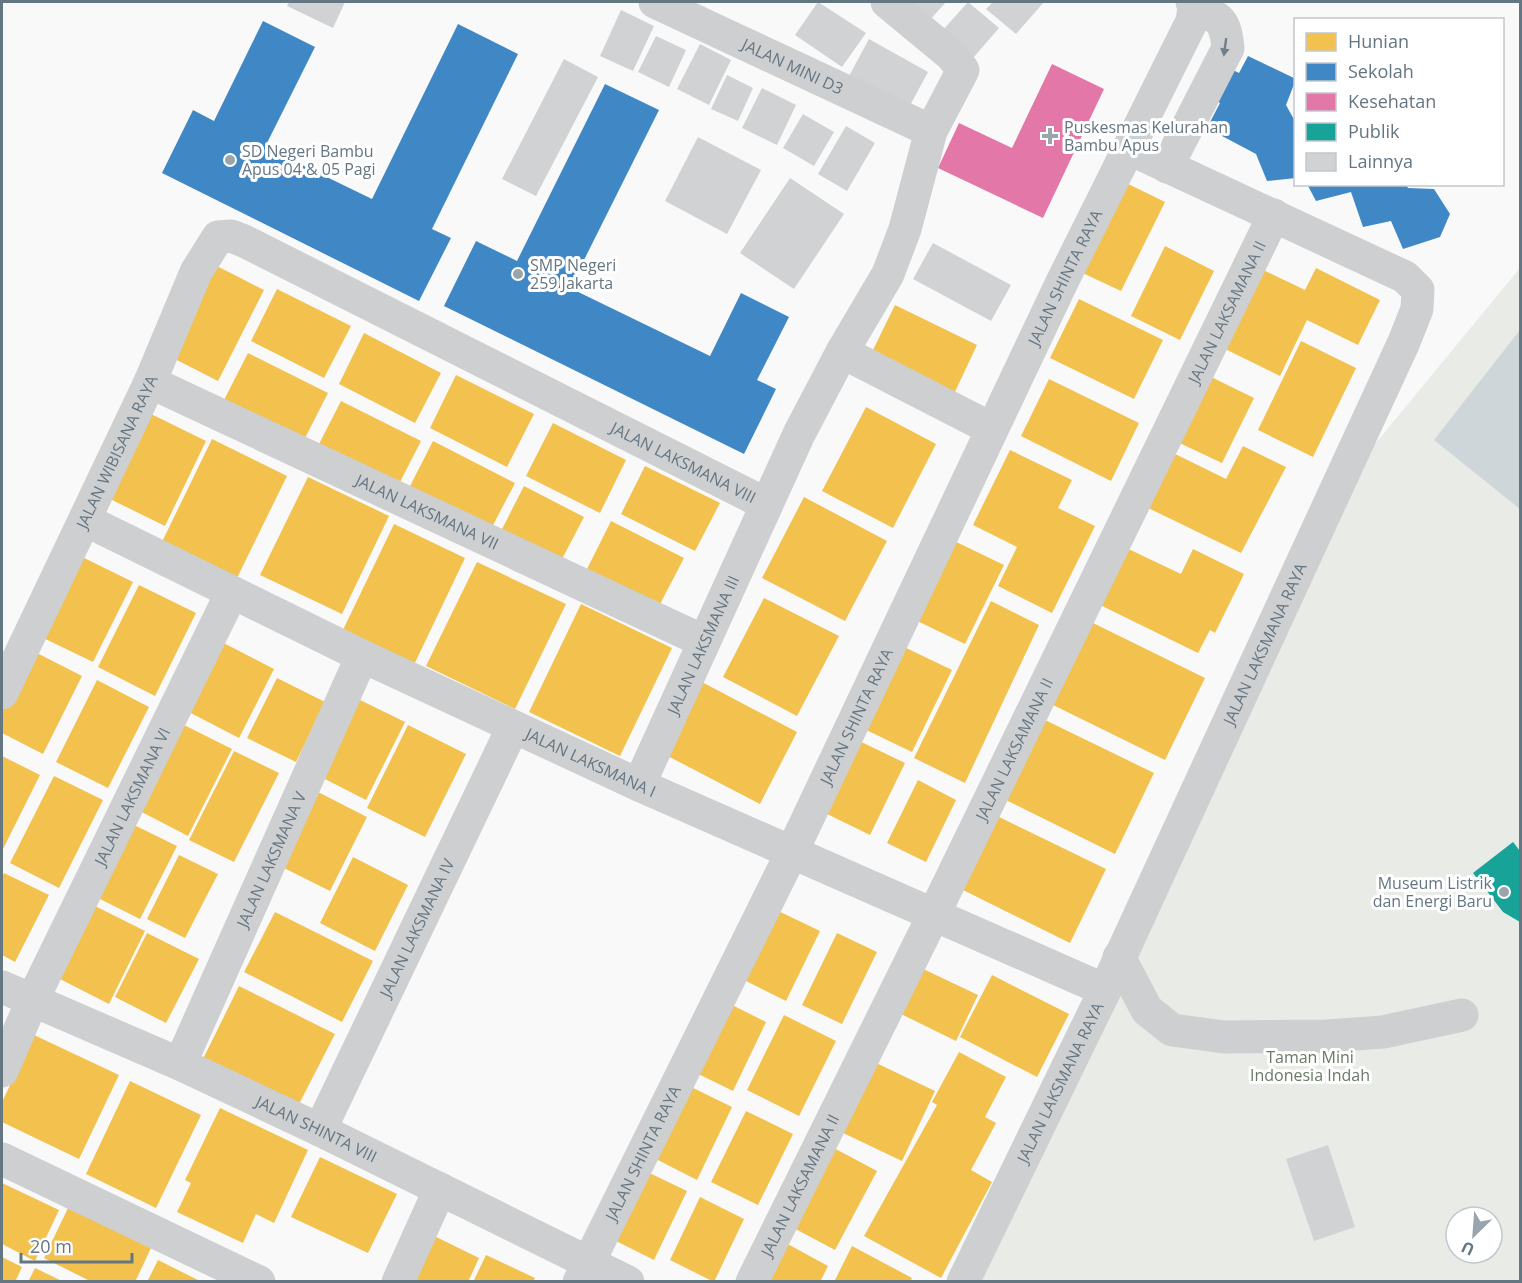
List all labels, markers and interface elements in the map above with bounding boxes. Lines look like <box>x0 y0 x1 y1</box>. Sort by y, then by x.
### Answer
legend <box>1294 18 1504 186</box>
text: Hunian <box>1348 29 1409 53</box>
street label: JALAN MINI D3 <box>737 32 847 99</box>
one-way arrow <box>1221 38 1230 57</box>
text: Sekolah <box>1348 59 1414 83</box>
text: Kesehatan <box>1348 89 1436 113</box>
place label: Puskesmas Kelurahan Bambu Apus <box>1064 116 1228 156</box>
text: Publik <box>1348 119 1400 143</box>
marker: Puskesmas Kelurahan Bambu Apus <box>1041 127 1059 145</box>
place label: SD Negeri Bambu Apus 04 & 05 Pagi <box>242 140 375 180</box>
text: Lainnya <box>1348 149 1413 173</box>
marker: SD Negeri Bambu Apus 04 & 05 Pagi <box>223 153 237 167</box>
street label: JALAN SHINTA RAYA <box>1022 205 1108 351</box>
street label: JALAN LAKSAMANA II <box>1182 237 1271 389</box>
place label: SMP Negeri 259 Jakarta <box>530 254 616 294</box>
marker: SMP Negeri 259 Jakarta <box>511 267 525 281</box>
street label: JALAN WIBISANA RAYA <box>70 371 163 534</box>
street label: JALAN LAKSMANA VIII <box>605 416 760 508</box>
street label: JALAN LAKSMANA VII <box>350 468 502 555</box>
street label: JALAN LAKSMANA RAYA <box>1217 558 1312 730</box>
street label: JALAN LAKSMANA III <box>661 572 744 720</box>
street label: JALAN SHINTA RAYA <box>814 644 898 790</box>
street label: JALAN LAKSAMANA II <box>969 674 1058 826</box>
street label: JALAN LAKSMANA I <box>520 722 660 802</box>
street label: JALAN LAKSMANA VI <box>88 724 175 871</box>
street label: JALAN LAKSMANA V <box>231 788 311 933</box>
street label: JALAN LAKSMANA IV <box>373 855 459 1003</box>
place label: Museum Listrik dan Energi Baru <box>1373 872 1493 912</box>
marker: Museum Listrik dan Energi Baru <box>1497 885 1511 899</box>
street label: JALAN LAKSMANA RAYA <box>1011 998 1109 1168</box>
park label: Taman Mini Indonesia Indah <box>1250 1046 1370 1086</box>
street label: JALAN SHINTA RAYA <box>599 1081 686 1226</box>
street label: JALAN SHINTA VIII <box>250 1089 381 1167</box>
street label: JALAN LAKSAMANA II <box>755 1110 844 1262</box>
north arrow <box>1444 1205 1504 1265</box>
scale bar <box>21 1226 132 1264</box>
text: 20 m <box>30 1234 72 1258</box>
text: U <box>1458 1236 1478 1261</box>

